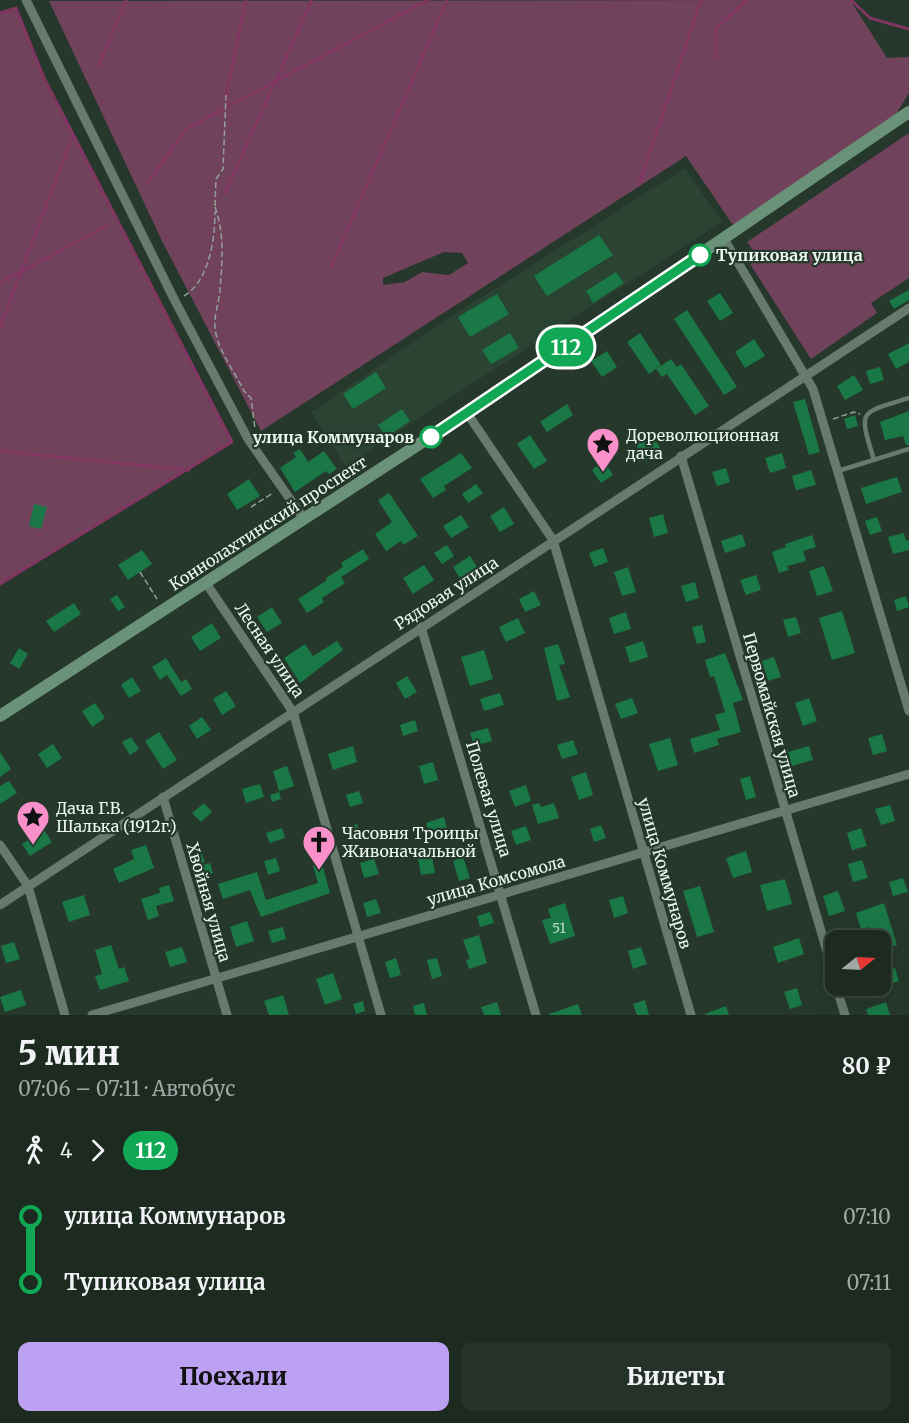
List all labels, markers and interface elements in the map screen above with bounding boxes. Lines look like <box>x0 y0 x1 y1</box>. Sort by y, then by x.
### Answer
marker: Тупиковая улица <box>689 244 711 266</box>
place label: Тупиковая улица <box>716 245 863 265</box>
line badge: 112 <box>532 328 600 366</box>
text: 112 <box>550 334 582 361</box>
place label: Дореволюционная дача <box>625 425 779 463</box>
marker: улица Коммунаров <box>420 426 442 448</box>
place icon: Дореволюционная дача <box>585 426 621 473</box>
place label: улица Коммунаров <box>253 427 414 447</box>
street label: Коннолахтинский проспект <box>165 451 371 595</box>
street label: Рядовая улица <box>390 552 502 634</box>
street label: Лесная улица <box>231 599 309 702</box>
street label: Первомайская улица <box>739 630 805 800</box>
street label: Полевая улица <box>462 739 516 860</box>
street label: улица Коммунаров <box>634 795 696 951</box>
place label: Дача Г.В. Шалька (1912г.) <box>56 798 177 836</box>
place icon: Дача Г.В. Шалька (1912г.) <box>15 799 51 846</box>
place label: Часовня Троицы Живоначальной <box>342 823 479 861</box>
church icon: Часовня Троицы Живоначальной <box>301 824 337 871</box>
street label: Хвойная улица <box>182 840 236 964</box>
street label: улица Комсомола <box>425 851 568 909</box>
house number: 51 <box>552 919 566 937</box>
north arrow <box>825 930 891 996</box>
map controls <box>825 930 891 996</box>
text: 5 мин <box>18 1033 120 1074</box>
text: 80 ₽ <box>842 1052 891 1080</box>
text: 07:06 – 07:11 · Автобус <box>18 1076 235 1101</box>
icon: walk <box>18 1134 51 1167</box>
icon: forward <box>81 1134 114 1167</box>
text: 112 <box>135 1137 166 1164</box>
text: 4 <box>60 1138 72 1163</box>
text: улица Коммунаров <box>64 1202 286 1230</box>
text: 07:10 <box>843 1204 891 1229</box>
text: Тупиковая улица <box>64 1268 266 1296</box>
text: 07:11 <box>847 1270 891 1295</box>
button: Поехали <box>18 1342 449 1411</box>
button: Билеты <box>461 1342 891 1411</box>

